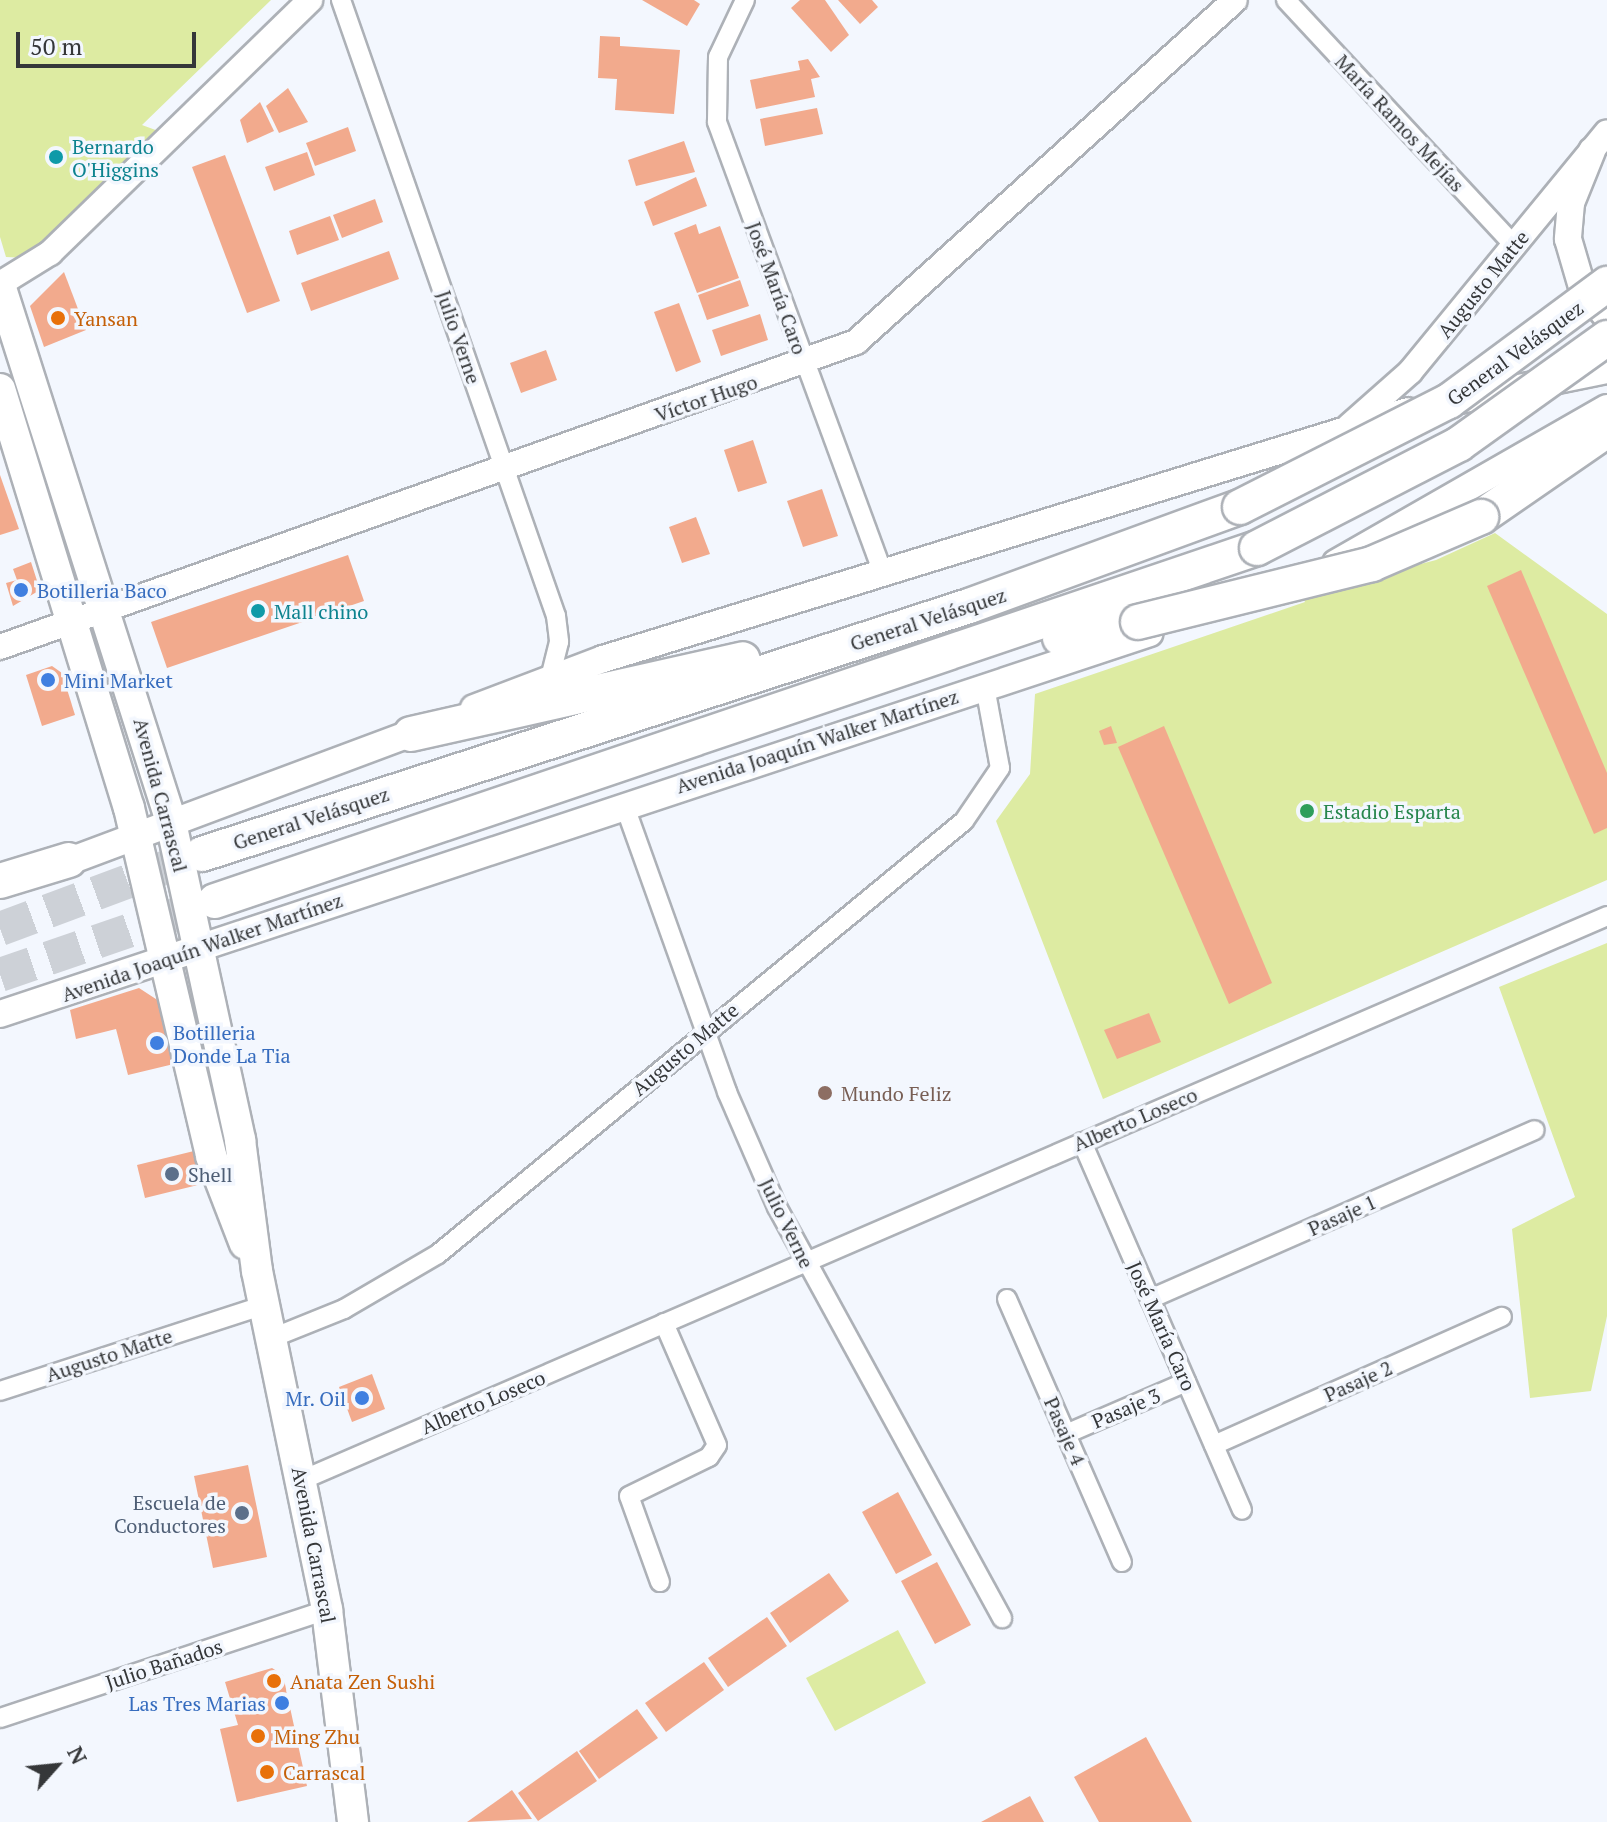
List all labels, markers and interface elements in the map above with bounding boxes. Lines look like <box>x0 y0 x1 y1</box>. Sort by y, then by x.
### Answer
scale bar <box>20 16 200 66</box>
text: 50 m <box>30 30 82 62</box>
street label: María Ramos Mejías <box>1330 49 1470 197</box>
place label: Bernardo O'Higgins <box>72 134 159 181</box>
marker: Bernardo O'Higgins <box>47 148 65 166</box>
street label: José María Caro <box>742 218 812 358</box>
street label: Augusto Matte <box>1432 225 1534 343</box>
street label: Julio Verne <box>432 287 486 387</box>
street label: General Velásquez <box>1442 295 1588 411</box>
place label: Yansan <box>74 306 138 330</box>
marker: Yansan <box>49 309 67 327</box>
street label: Víctor Hugo <box>652 369 760 427</box>
place label: Botilleria Baco <box>37 578 167 602</box>
marker: Botilleria Baco <box>12 581 30 599</box>
street label: General Velásquez <box>847 582 1009 656</box>
place label: Mall chino <box>274 599 368 623</box>
marker: Mall chino <box>249 602 267 620</box>
place label: Mini Market <box>64 668 173 692</box>
marker: Mini Market <box>39 671 57 689</box>
street label: Avenida Joaquín Walker Martínez <box>673 684 961 798</box>
street label: Avenida Carrascal <box>129 715 193 875</box>
street label: General Velásquez <box>230 781 392 855</box>
place label: Estadio Esparta <box>1323 799 1461 823</box>
marker: Estadio Esparta <box>1298 802 1316 820</box>
street label: Avenida Joaquín Walker Martínez <box>58 888 346 1006</box>
street label: Augusto Matte <box>627 998 743 1100</box>
place label: Botilleria Donde La Tia <box>173 1020 291 1067</box>
marker: Botilleria Donde La Tia <box>148 1034 166 1052</box>
place label: Mundo Feliz <box>841 1081 951 1105</box>
street label: Alberto Loseco <box>1069 1082 1201 1156</box>
marker: Mundo Feliz <box>816 1084 834 1102</box>
place label: Shell <box>188 1162 233 1186</box>
marker: Shell <box>163 1165 181 1183</box>
street label: Julio Verne <box>755 1174 819 1272</box>
street label: Pasaje 1 <box>1304 1189 1380 1241</box>
street label: José María Caro <box>1123 1257 1201 1395</box>
street label: Augusto Matte <box>43 1323 175 1387</box>
street label: Pasaje 2 <box>1320 1355 1396 1407</box>
street label: Alberto Loseco <box>417 1365 549 1439</box>
street label: Pasaje 3 <box>1088 1383 1164 1433</box>
place label: Mr. Oil <box>285 1386 346 1410</box>
marker: Mr. Oil <box>353 1389 371 1407</box>
street label: Pasaje 4 <box>1039 1393 1091 1469</box>
street label: Avenida Carrascal <box>287 1465 341 1625</box>
place label: Escuela de Conductores <box>114 1490 226 1537</box>
marker: Escuela de Conductores <box>233 1504 251 1522</box>
street label: Julio Bañados <box>103 1634 225 1694</box>
place label: Anata Zen Sushi <box>290 1669 435 1693</box>
marker: Anata Zen Sushi <box>265 1672 283 1690</box>
place label: Las Tres Marias <box>128 1691 266 1715</box>
marker: Las Tres Marias <box>273 1694 291 1712</box>
place label: Ming Zhu <box>274 1724 360 1748</box>
north arrow <box>16 1726 96 1806</box>
marker: Ming Zhu <box>249 1727 267 1745</box>
text: N <box>61 1741 95 1769</box>
place label: Carrascal <box>283 1760 366 1784</box>
marker: Carrascal <box>258 1763 276 1781</box>

